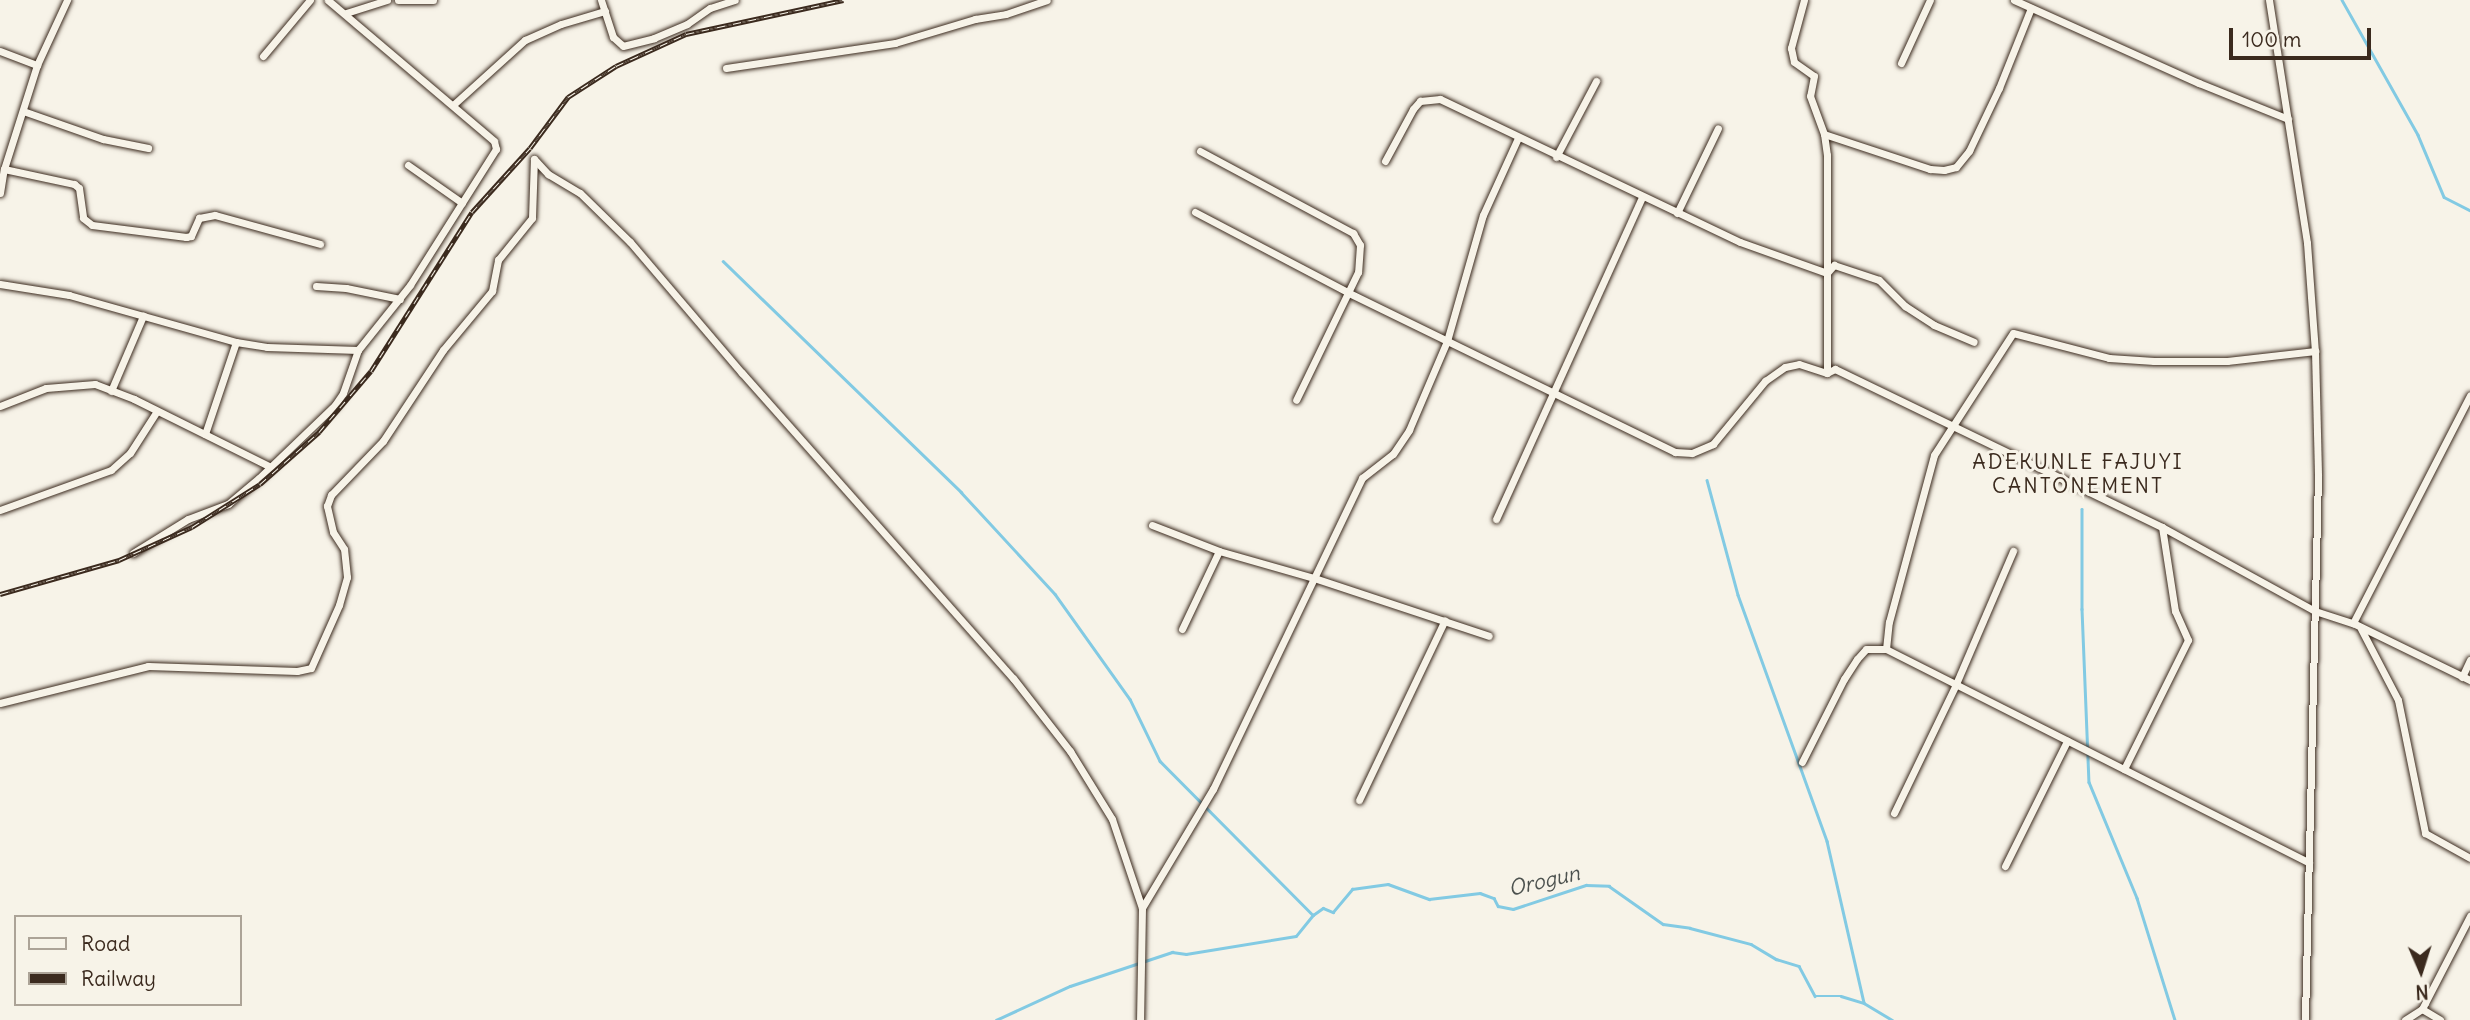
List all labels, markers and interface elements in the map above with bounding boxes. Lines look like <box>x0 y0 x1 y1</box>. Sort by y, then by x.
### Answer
scale bar <box>2232 14 2374 58</box>
text: 100 m <box>2242 26 2301 53</box>
district label: ADEKUNLE FAJUYI CANTONEMENT <box>1974 449 2182 499</box>
water label: Orogun <box>1506 861 1582 901</box>
legend <box>14 915 242 1006</box>
text: Road <box>81 930 130 957</box>
north arrow <box>2386 936 2456 1006</box>
text: Railway <box>81 965 156 992</box>
text: N <box>2415 980 2429 1004</box>

